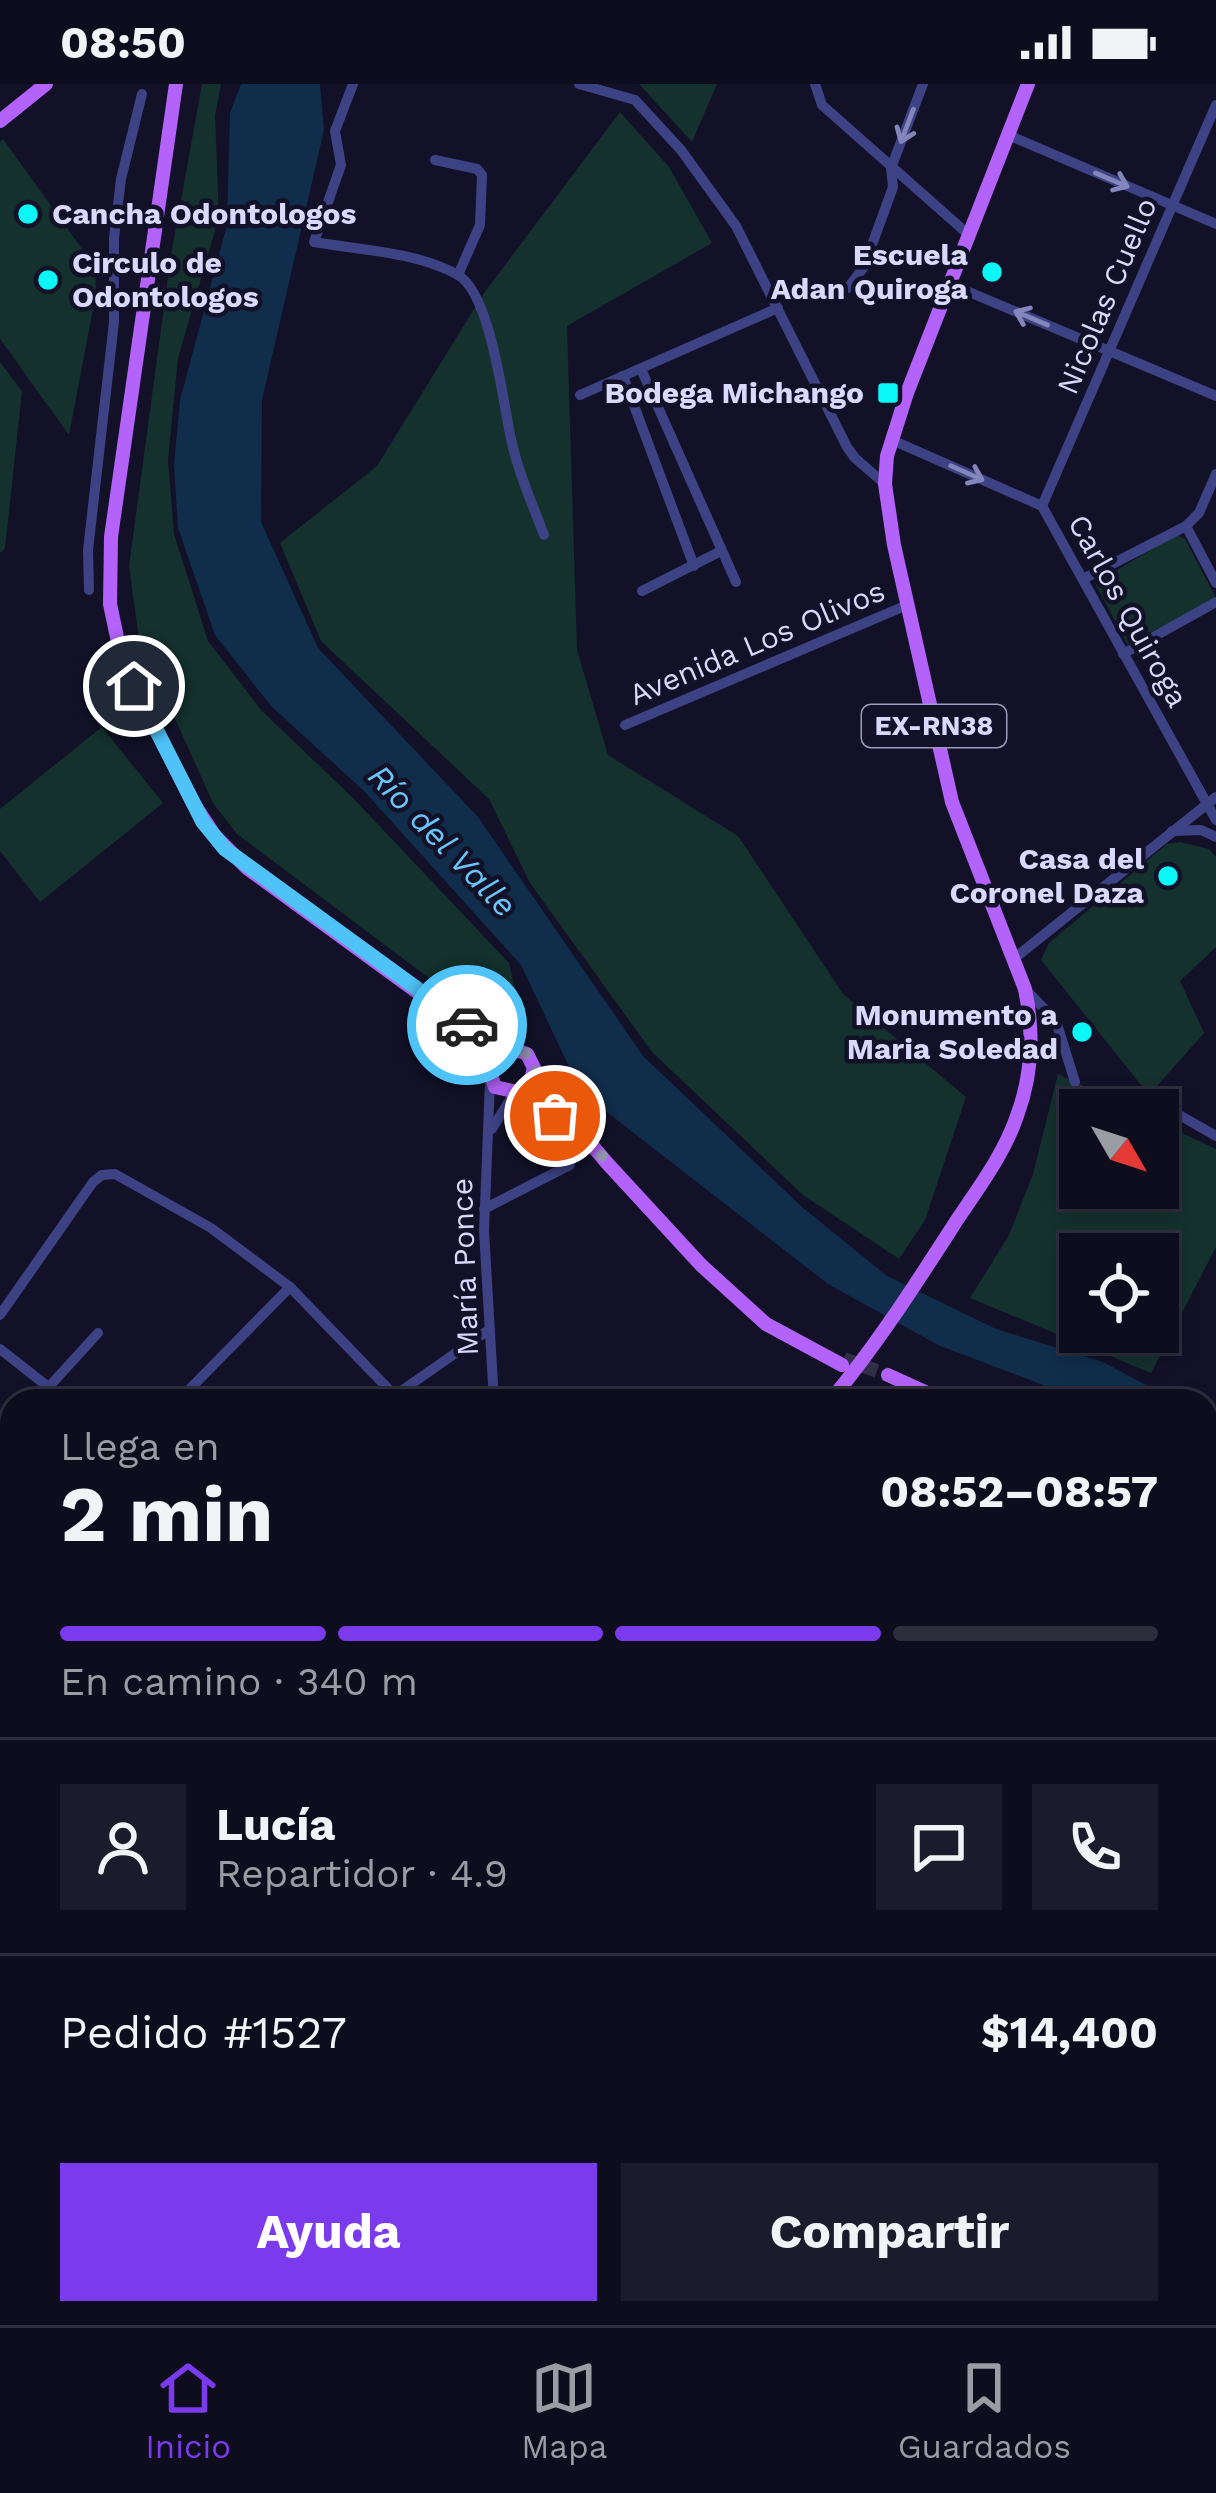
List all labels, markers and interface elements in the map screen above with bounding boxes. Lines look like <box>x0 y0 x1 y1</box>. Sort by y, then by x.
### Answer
text: 08:50 <box>60 16 186 69</box>
one-way arrow <box>895 107 917 144</box>
one-way arrow <box>1093 170 1129 192</box>
street label: Nicolas Cuello <box>1049 192 1164 399</box>
place label: Cancha Odontologos <box>52 196 357 231</box>
marker: Cancha Odontologos <box>15 201 41 227</box>
place label: Escuela Adan Quiroga <box>771 237 969 306</box>
place label: Circulo de Odontologos <box>72 245 259 314</box>
marker: Escuela Adan Quiroga <box>979 259 1005 285</box>
marker: Circulo de Odontologos <box>35 267 61 293</box>
one-way arrow <box>1013 306 1050 327</box>
place label: Bodega Michango <box>604 375 864 410</box>
marker: Bodega Michango <box>875 380 901 406</box>
one-way arrow <box>948 464 984 486</box>
street label: Carlos Quiroga <box>1061 508 1196 713</box>
street label: Avenida Los Olivos <box>624 573 890 712</box>
pin <box>83 635 185 737</box>
icon: home <box>101 653 167 719</box>
road number: EX-RN38 <box>862 705 1006 747</box>
water label: Río del Valle <box>360 756 525 925</box>
place label: Casa del Coronel Daza <box>949 841 1145 910</box>
marker: Casa del Coronel Daza <box>1155 863 1181 889</box>
courier <box>407 965 527 1085</box>
icon: car <box>434 992 500 1058</box>
place label: Monumento a Maria Soledad <box>847 997 1059 1066</box>
marker: Monumento a Maria Soledad <box>1069 1019 1095 1045</box>
pin <box>504 1065 606 1167</box>
icon: bag <box>522 1083 588 1149</box>
north arrow <box>1059 1089 1179 1209</box>
map controls <box>1059 1089 1179 1353</box>
street label: María Ponce <box>444 1178 485 1357</box>
button: locate <box>1059 1233 1179 1353</box>
text: Llega en <box>60 1424 220 1469</box>
text: 08:52–08:57 <box>880 1465 1158 1518</box>
text: 2 min <box>60 1468 273 1560</box>
text: En camino · 340 m <box>60 1659 418 1704</box>
button: person <box>60 1784 186 1910</box>
button: chat <box>876 1784 1002 1910</box>
button: phone <box>1032 1784 1158 1910</box>
text: Lucía <box>216 1798 335 1851</box>
text: Repartidor · 4.9 <box>216 1851 508 1896</box>
text: Pedido #1527 <box>60 2006 347 2059</box>
text: $14,400 <box>981 2006 1158 2059</box>
button: Ayuda <box>60 2163 597 2301</box>
button: Compartir <box>621 2163 1158 2301</box>
tab: Inicio <box>145 2355 231 2466</box>
tab: Mapa <box>521 2355 607 2466</box>
tab: Guardados <box>898 2355 1071 2466</box>

